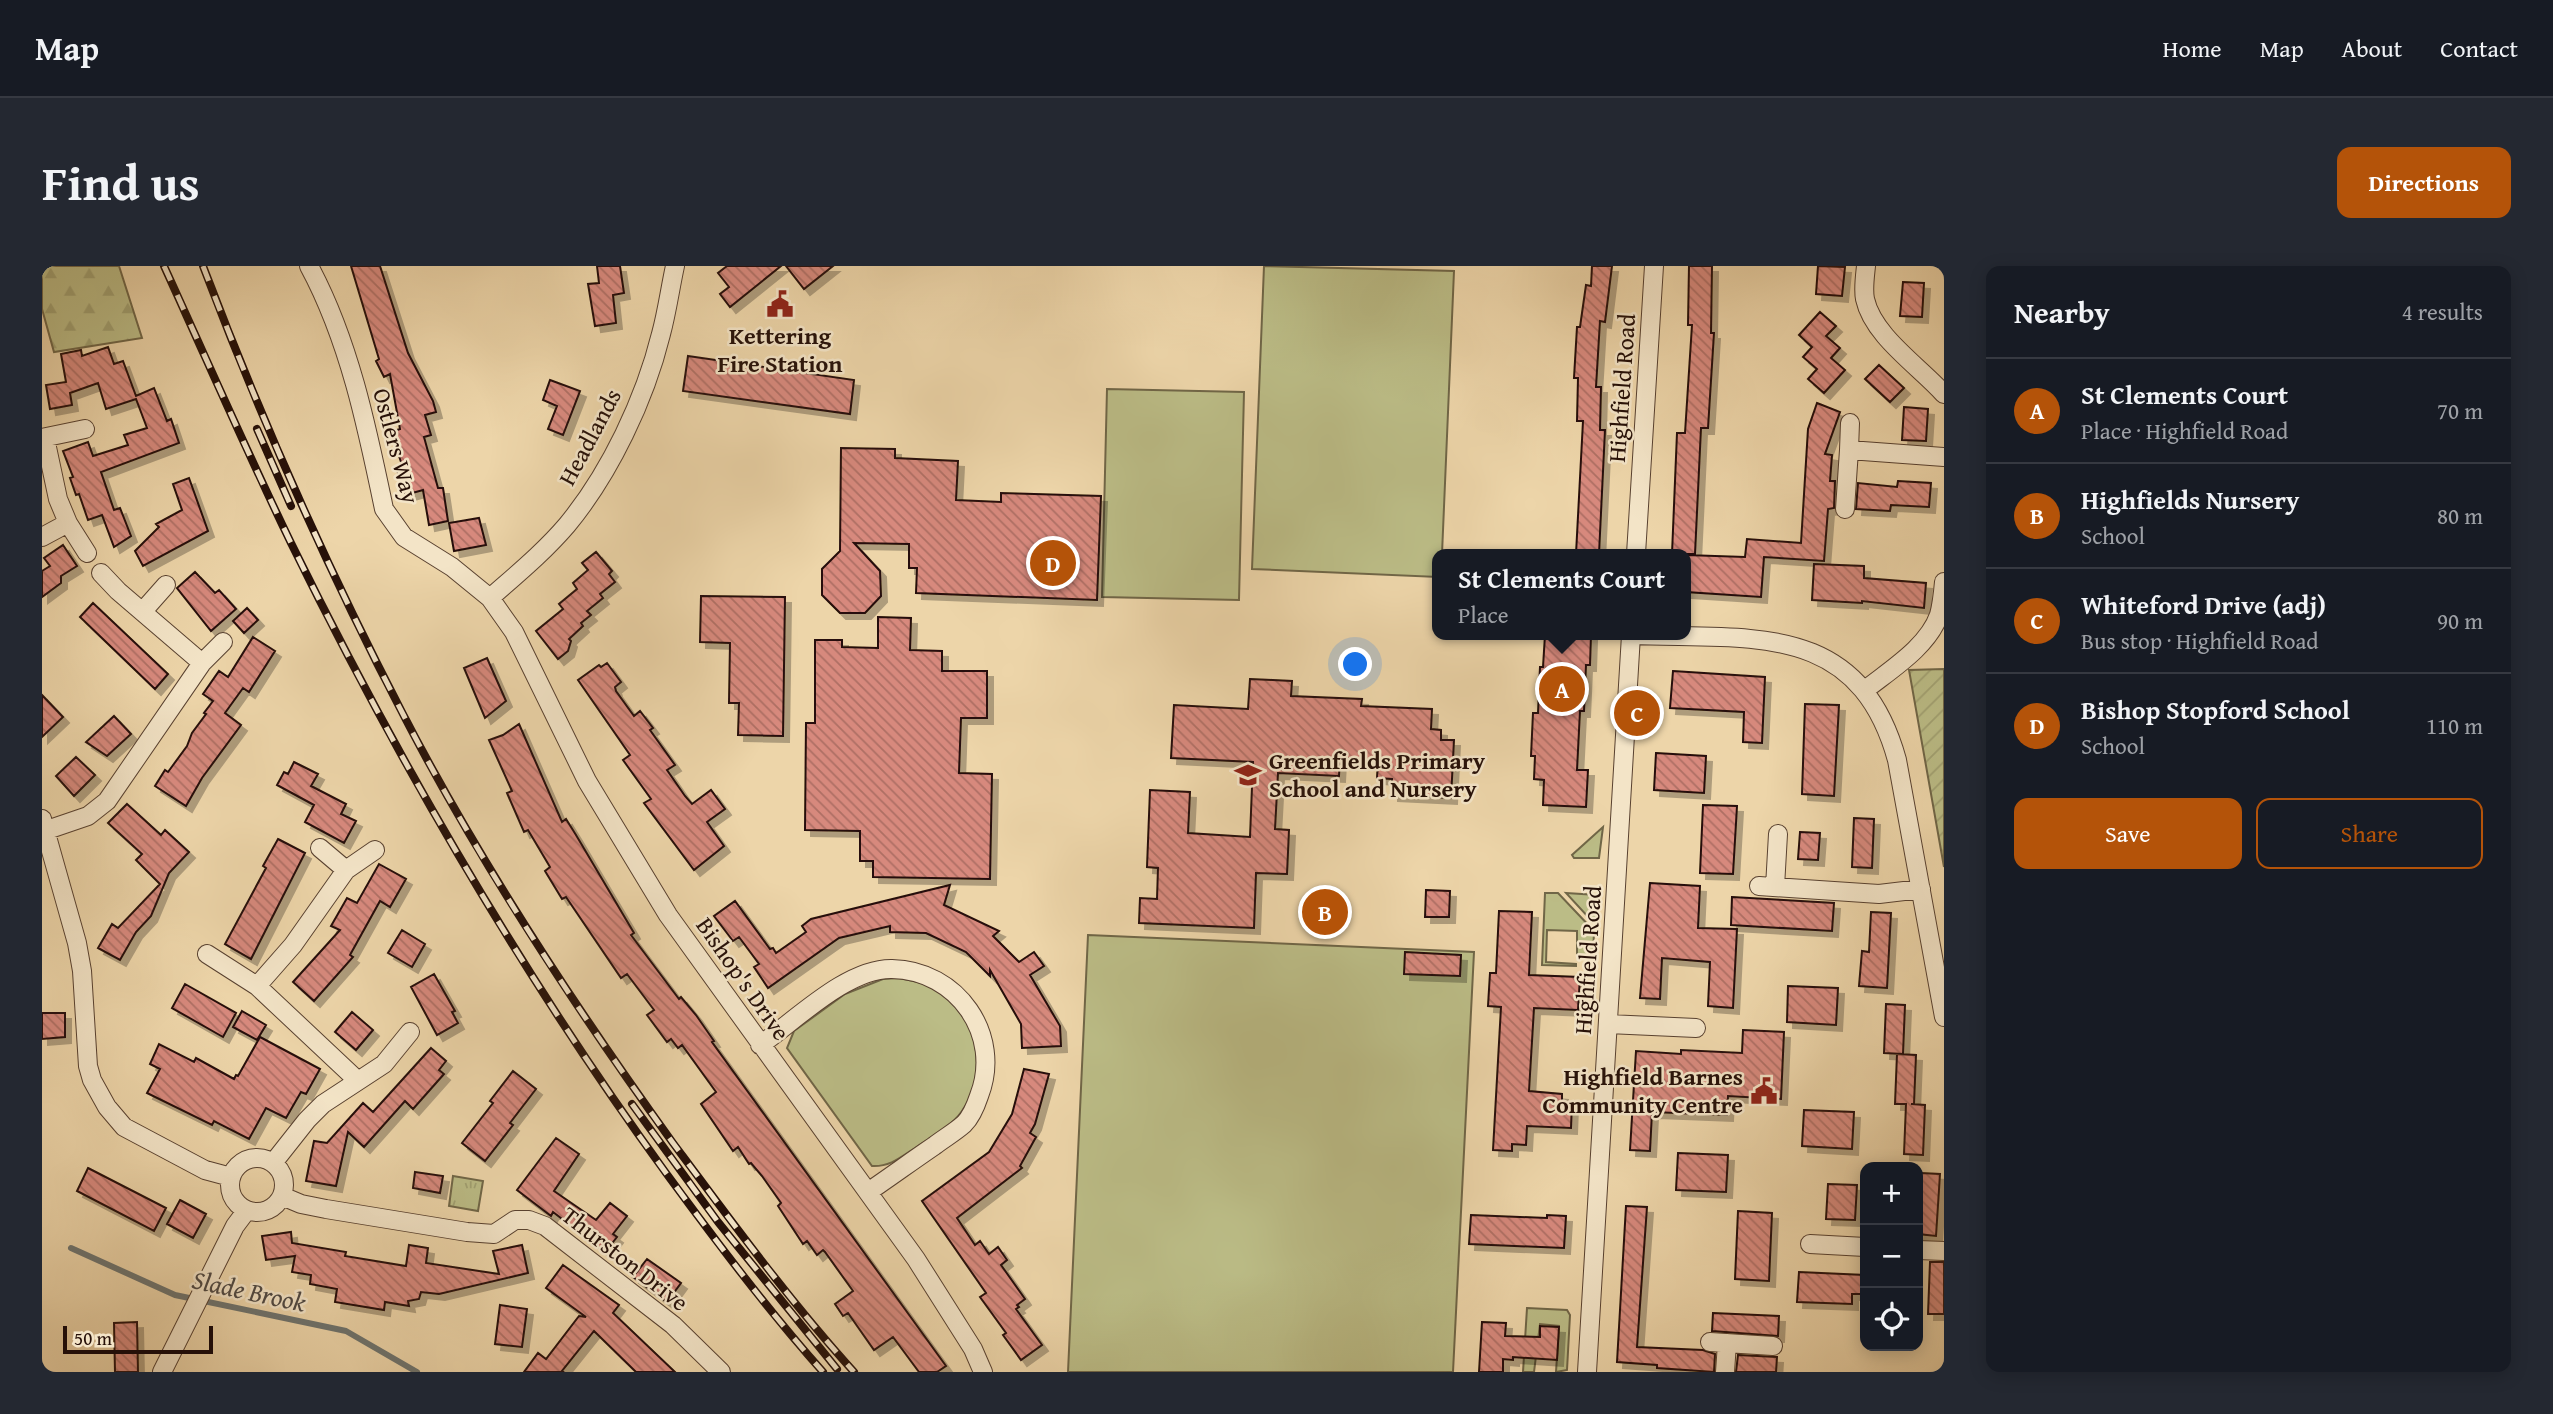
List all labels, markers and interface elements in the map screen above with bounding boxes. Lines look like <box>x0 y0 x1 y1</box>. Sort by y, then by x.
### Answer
text: Map <box>35 24 99 72</box>
text: Home <box>2163 31 2222 66</box>
text: Map <box>2260 31 2304 66</box>
text: About <box>2342 31 2402 66</box>
text: Contact <box>2440 31 2518 66</box>
text: Find us <box>42 146 200 218</box>
button: Directions <box>2337 147 2511 218</box>
public building icon: Kettering Fire Station <box>765 289 795 319</box>
text: Nearby <box>2014 290 2110 334</box>
text: 4 results <box>2402 295 2483 328</box>
street label: Highfield Road <box>1599 312 1644 463</box>
place label: Kettering Fire Station <box>717 318 843 381</box>
text: St Clements Court <box>2081 375 2288 414</box>
street label: Headlands <box>549 382 630 491</box>
street label: Ostlers Way <box>364 384 429 507</box>
text: A <box>2030 394 2044 427</box>
text: 70 m <box>2437 394 2483 427</box>
text: Place · Highfield Road <box>2081 414 2288 447</box>
text: Highfields Nursery <box>2081 480 2299 519</box>
text: B <box>2030 499 2044 532</box>
text: 80 m <box>2437 499 2483 532</box>
text: School <box>2081 519 2145 552</box>
pin: D <box>1030 537 1076 589</box>
popup <box>1432 549 1691 640</box>
text: St Clements Court <box>1458 559 1665 598</box>
text: Whiteford Drive (adj) <box>2081 585 2326 624</box>
text: Place <box>1458 598 1509 631</box>
text: C <box>2030 604 2044 637</box>
text: 90 m <box>2437 604 2483 637</box>
text: Bus stop · Highfield Road <box>2081 624 2319 657</box>
your location <box>1338 647 1372 681</box>
pin: A <box>1539 663 1585 715</box>
pin: C <box>1614 687 1660 739</box>
text: Bishop Stopford School <box>2081 690 2350 729</box>
text: D <box>2030 709 2044 742</box>
text: 110 m <box>2426 709 2483 742</box>
text: School <box>2081 729 2145 762</box>
place label: Greenfields Primary School and Nursery <box>1269 743 1486 806</box>
school or university icon: Greenfields Primary School and Nursery <box>1233 760 1263 790</box>
button: Save <box>2014 798 2242 869</box>
button: Share <box>2256 798 2483 869</box>
street label: Highfield Road <box>1565 884 1610 1035</box>
pin: B <box>1302 886 1348 938</box>
street label: Bishop's Drive <box>688 910 799 1047</box>
place label: Highfield Barnes Community Centre <box>1542 1059 1743 1122</box>
public building icon: Highfield Barnes Community Centre <box>1749 1076 1779 1106</box>
map controls <box>1860 1162 1923 1351</box>
button: + <box>1860 1162 1923 1225</box>
street label: Thurston Drive <box>554 1198 696 1319</box>
button: − <box>1860 1225 1923 1288</box>
water label: Slade Brook <box>189 1259 310 1322</box>
button: locate <box>1860 1288 1923 1351</box>
scale bar <box>63 1323 214 1355</box>
text: 50 m <box>74 1324 112 1352</box>

